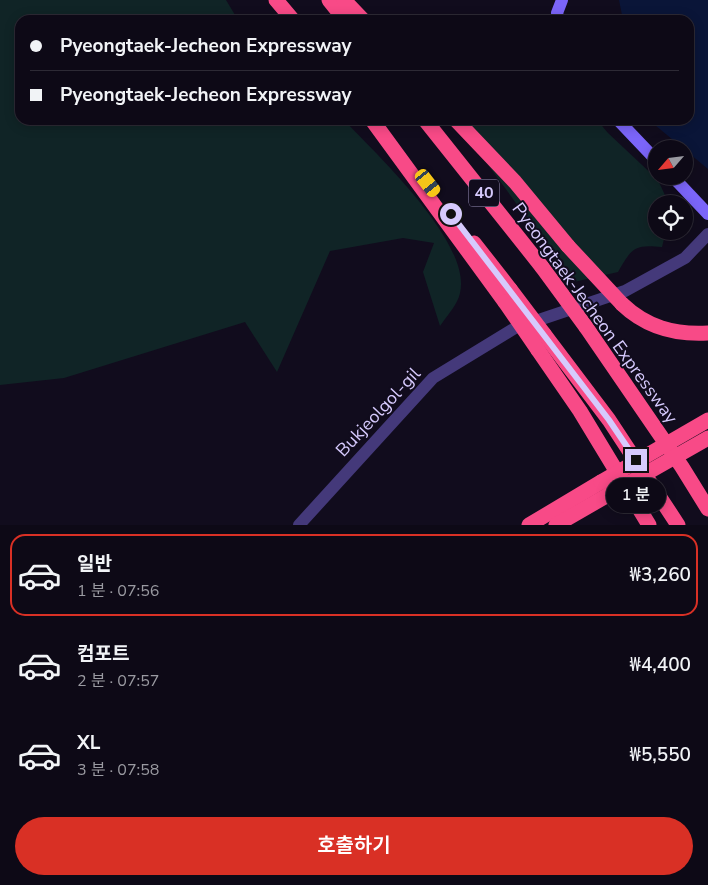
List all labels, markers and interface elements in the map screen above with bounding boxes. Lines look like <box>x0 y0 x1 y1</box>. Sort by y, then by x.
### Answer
text: Pyeongtaek-Jecheon Expressway <box>60 33 351 59</box>
text: Pyeongtaek-Jecheon Expressway <box>60 82 351 108</box>
north arrow <box>648 140 692 185</box>
map controls <box>648 140 693 240</box>
car <box>412 167 443 199</box>
road number: 40 <box>469 180 499 207</box>
button: locate <box>648 195 693 240</box>
street label: Pyeongtaek-Jecheon Expressway <box>507 198 684 429</box>
route start <box>440 203 462 225</box>
street label: Bukjeolgol-gil <box>330 362 426 462</box>
route end <box>625 449 647 471</box>
callout: 1 분 <box>606 478 666 512</box>
text: 1 분 <box>622 484 650 506</box>
text: 일반 <box>77 551 112 577</box>
icon: car <box>17 553 62 598</box>
text: ₩3,260 <box>629 562 691 588</box>
text: 1 분 · 07:56 <box>77 580 159 602</box>
text: 컴포트 <box>77 641 129 667</box>
icon: car <box>17 643 62 688</box>
text: ₩4,400 <box>629 652 691 678</box>
text: 2 분 · 07:57 <box>77 670 159 692</box>
text: XL <box>77 730 100 756</box>
icon: car <box>17 733 62 778</box>
text: ₩5,550 <box>629 742 691 768</box>
text: 3 분 · 07:58 <box>77 759 159 781</box>
button: 호출하기 <box>15 817 693 875</box>

